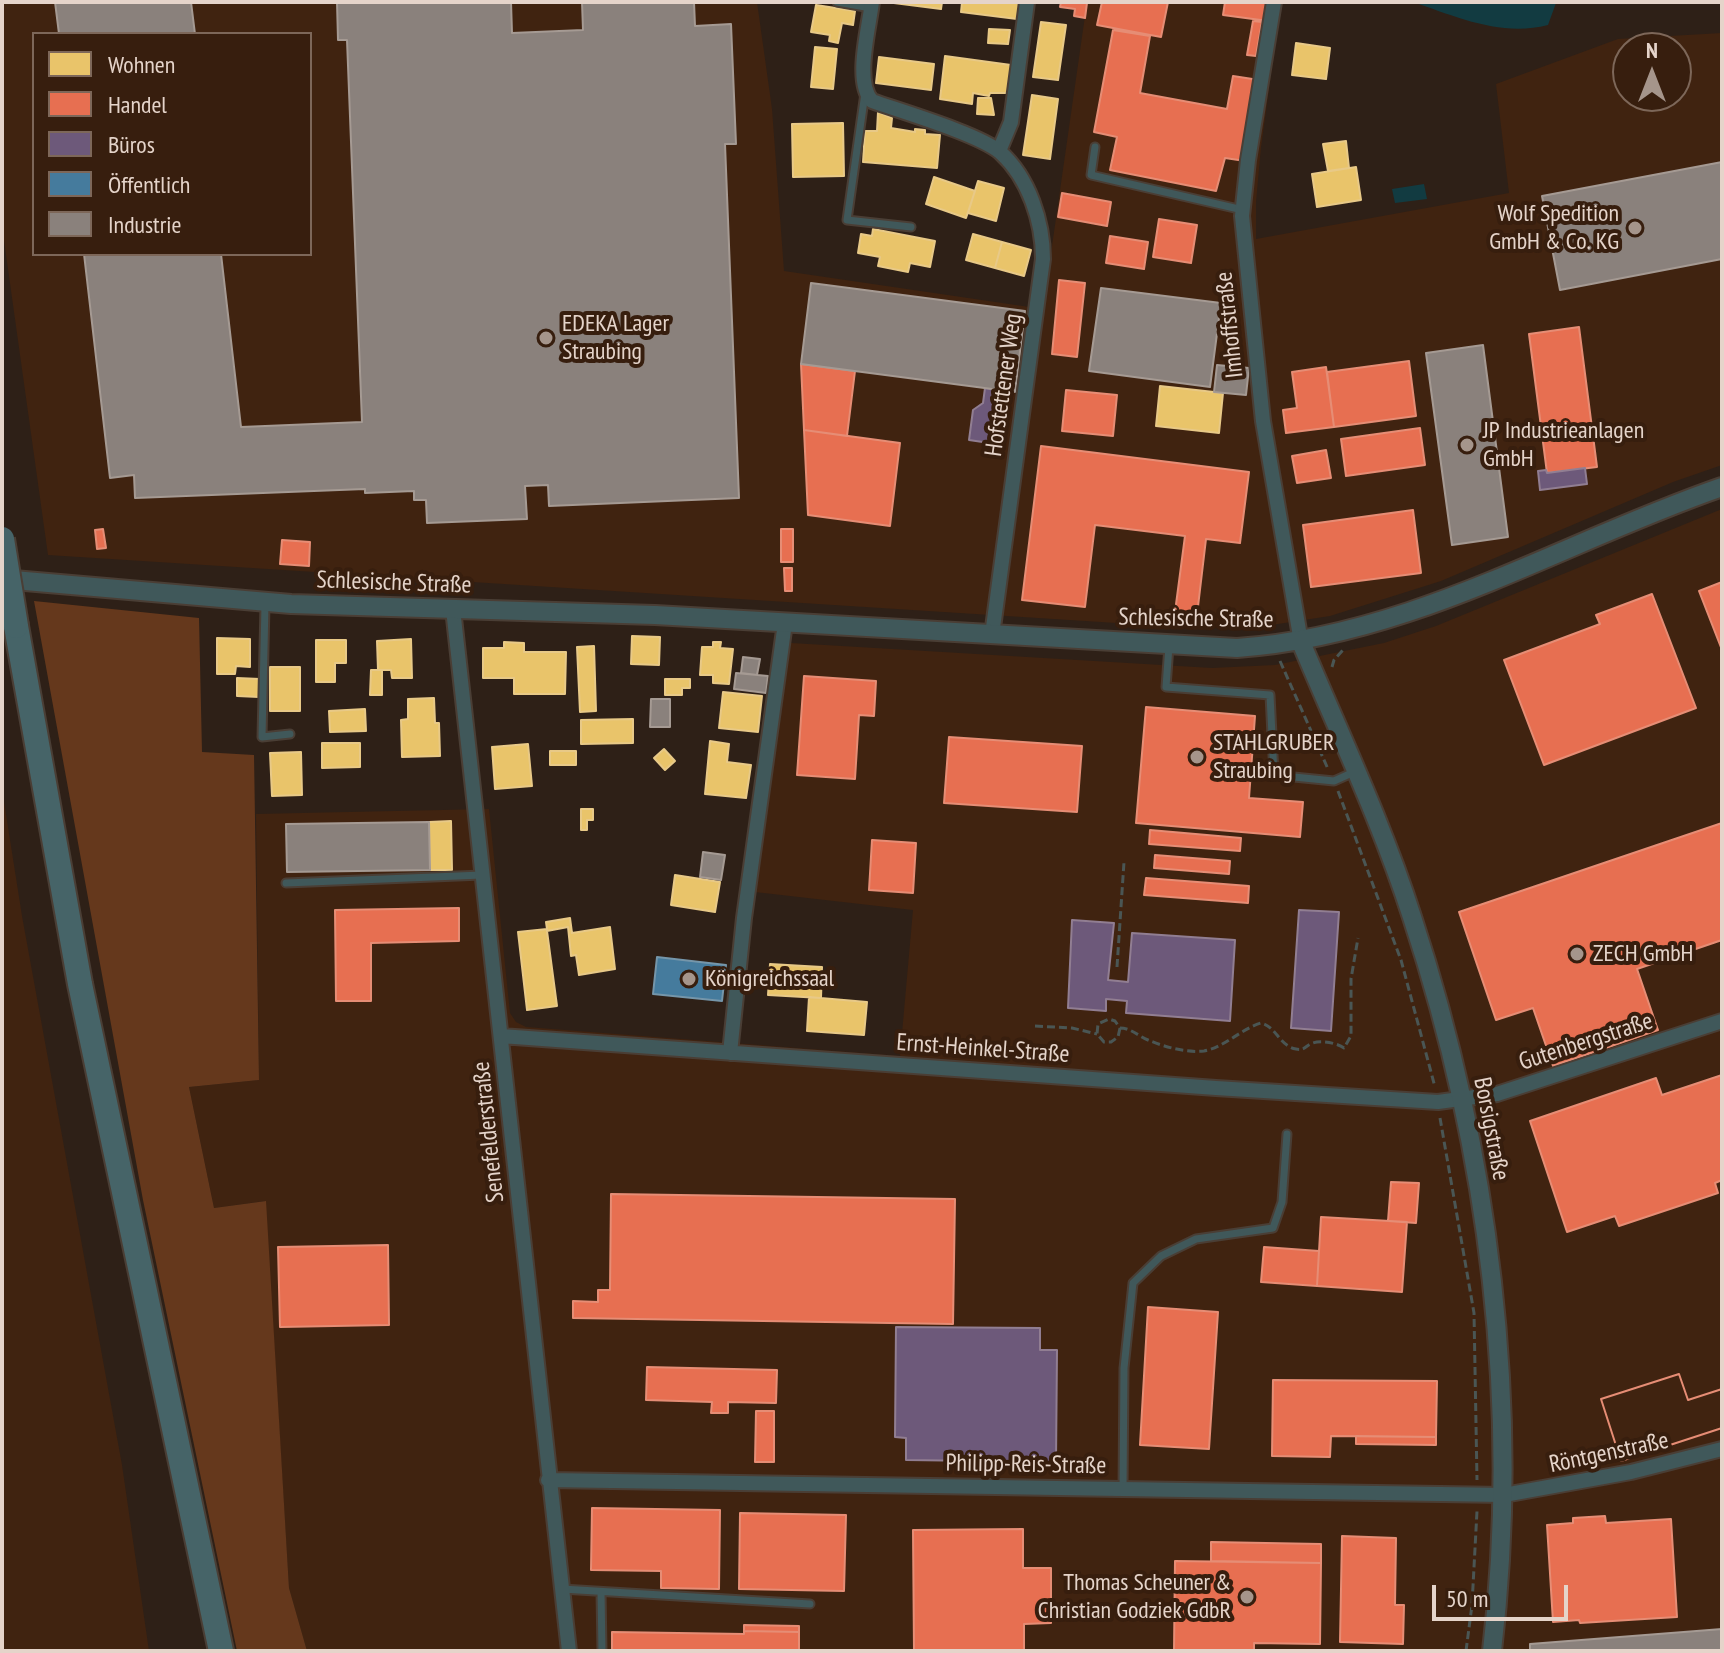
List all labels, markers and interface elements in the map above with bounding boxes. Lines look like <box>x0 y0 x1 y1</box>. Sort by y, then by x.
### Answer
legend <box>32 32 312 256</box>
north arrow <box>1612 32 1692 112</box>
text: N <box>1646 36 1658 64</box>
text: Wohnen <box>108 49 175 80</box>
text: Handel <box>108 89 167 120</box>
text: Büros <box>108 129 155 160</box>
text: Öffentlich <box>108 169 190 200</box>
place label: Wolf Spedition GmbH & Co. KG <box>1489 200 1619 256</box>
text: Industrie <box>108 209 181 240</box>
marker: Wolf Spedition GmbH & Co. KG <box>1626 219 1644 237</box>
street label: Imhoffstraße <box>1210 270 1250 380</box>
place label: EDEKA Lager Straubing <box>562 310 669 366</box>
street label: Hofstettener Weg <box>980 312 1028 458</box>
marker: EDEKA Lager Straubing <box>537 329 555 347</box>
place label: JP Industrieanlagen GmbH <box>1483 417 1644 473</box>
marker: JP Industrieanlagen GmbH <box>1458 436 1476 454</box>
street label: Schlesische Straße <box>316 566 472 600</box>
street label: Schlesische Straße <box>1118 603 1274 635</box>
place label: STAHLGRUBER Straubing <box>1213 729 1334 785</box>
marker: STAHLGRUBER Straubing <box>1188 748 1206 766</box>
place label: ZECH GmbH <box>1593 940 1693 968</box>
marker: ZECH GmbH <box>1568 945 1586 963</box>
place label: Königreichssaal <box>705 965 834 993</box>
marker: Königreichssaal <box>680 970 698 988</box>
street label: Gutenbergstraße <box>1516 1007 1656 1077</box>
street label: Ernst-Heinkel-Straße <box>896 1029 1070 1069</box>
street label: Senefelderstraße <box>467 1060 511 1204</box>
street label: Borsigstraße <box>1467 1075 1515 1183</box>
street label: Röntgenstraße <box>1547 1426 1671 1480</box>
street label: Philipp-Reis-Straße <box>945 1449 1107 1481</box>
place label: Thomas Scheuner & Christian Godziek GdbR <box>1038 1569 1231 1625</box>
scale bar <box>1436 1569 1572 1619</box>
text: 50 m <box>1446 1583 1488 1614</box>
marker: Thomas Scheuner & Christian Godziek GdbR <box>1238 1588 1256 1606</box>

